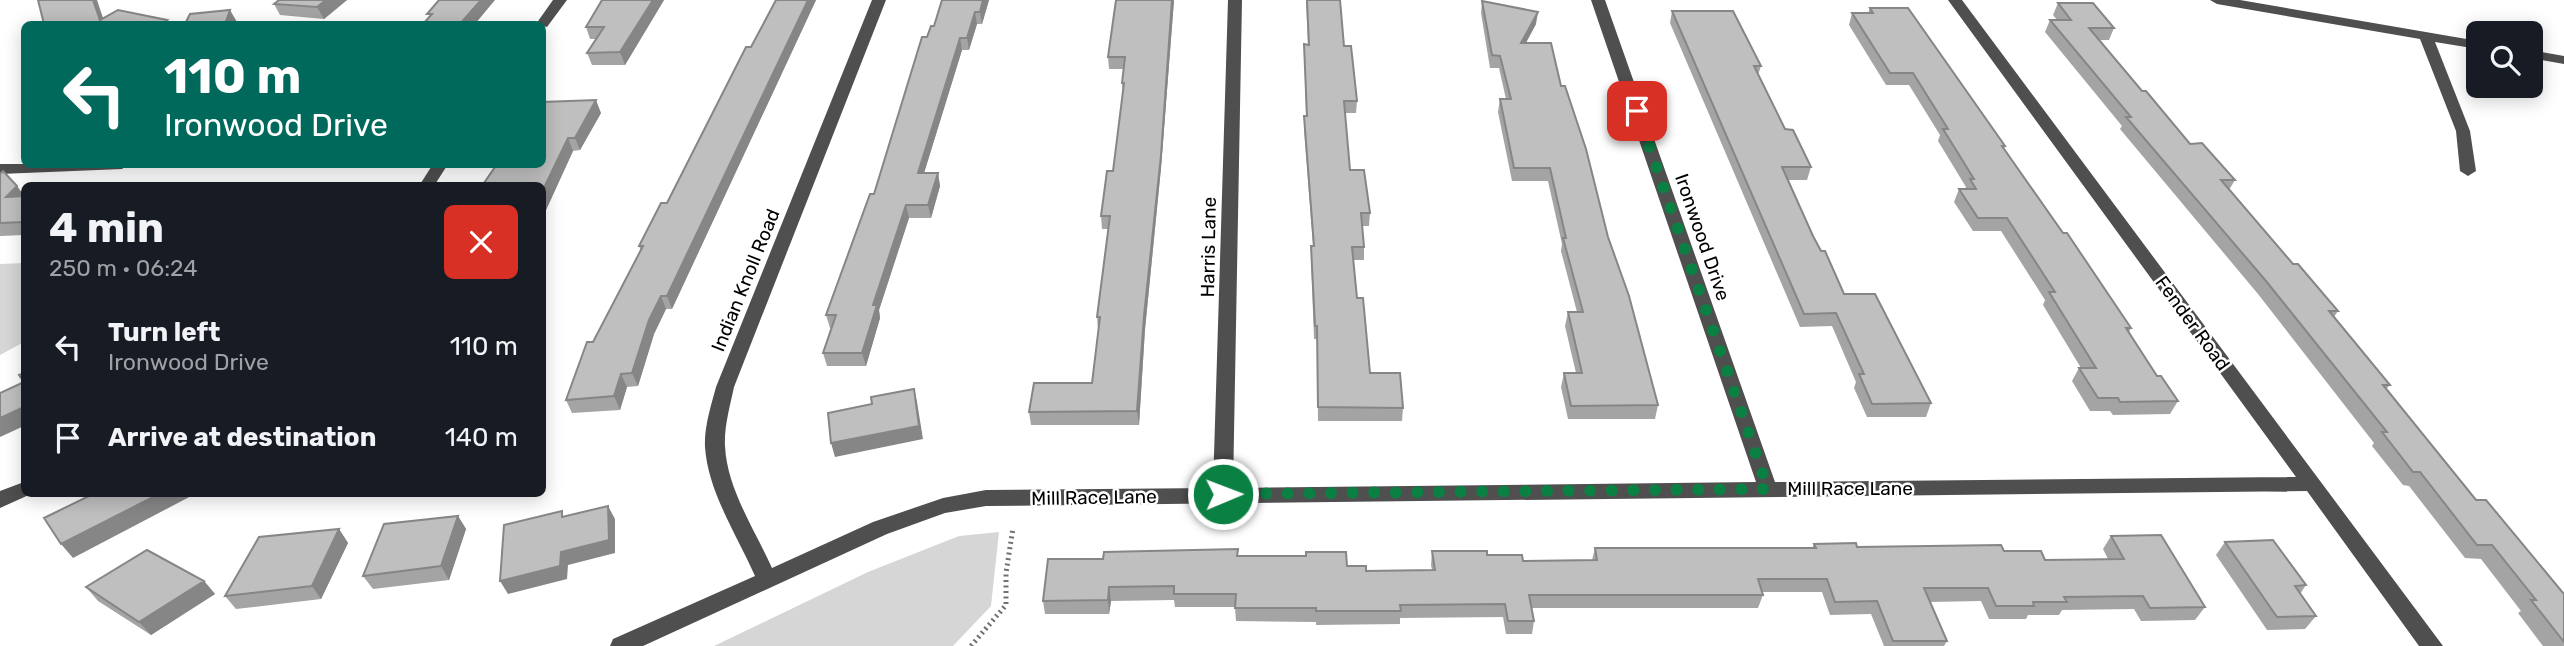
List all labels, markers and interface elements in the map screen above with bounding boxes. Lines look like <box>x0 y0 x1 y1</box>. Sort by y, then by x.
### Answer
map controls <box>2466 21 2543 98</box>
button: search <box>2466 21 2543 98</box>
text: 110 m <box>164 47 301 105</box>
icon: left <box>49 49 140 140</box>
pin <box>1607 81 1667 141</box>
icon: arrive <box>1618 92 1656 130</box>
text: Ironwood Drive <box>164 106 388 144</box>
street label: Ironwood Drive <box>1670 171 1735 304</box>
street label: Harris Lane <box>1196 196 1221 298</box>
text: 4 min <box>49 203 164 253</box>
button: close <box>444 205 518 279</box>
street label: Indian Knoll Road <box>706 205 785 355</box>
text: 250 m · 06:24 <box>49 254 198 282</box>
street label: Fender Road <box>2151 271 2235 375</box>
text: Turn left <box>108 317 220 348</box>
icon: left <box>49 328 87 366</box>
text: 110 m <box>450 331 518 362</box>
text: Ironwood Drive <box>108 348 269 376</box>
icon: arrive <box>49 419 87 457</box>
text: Arrive at destination <box>108 422 376 453</box>
text: 140 m <box>445 422 518 453</box>
position arrow <box>1186 457 1260 531</box>
street label: Mill Race Lane <box>1787 477 1913 500</box>
street label: Mill Race Lane <box>1031 485 1157 510</box>

